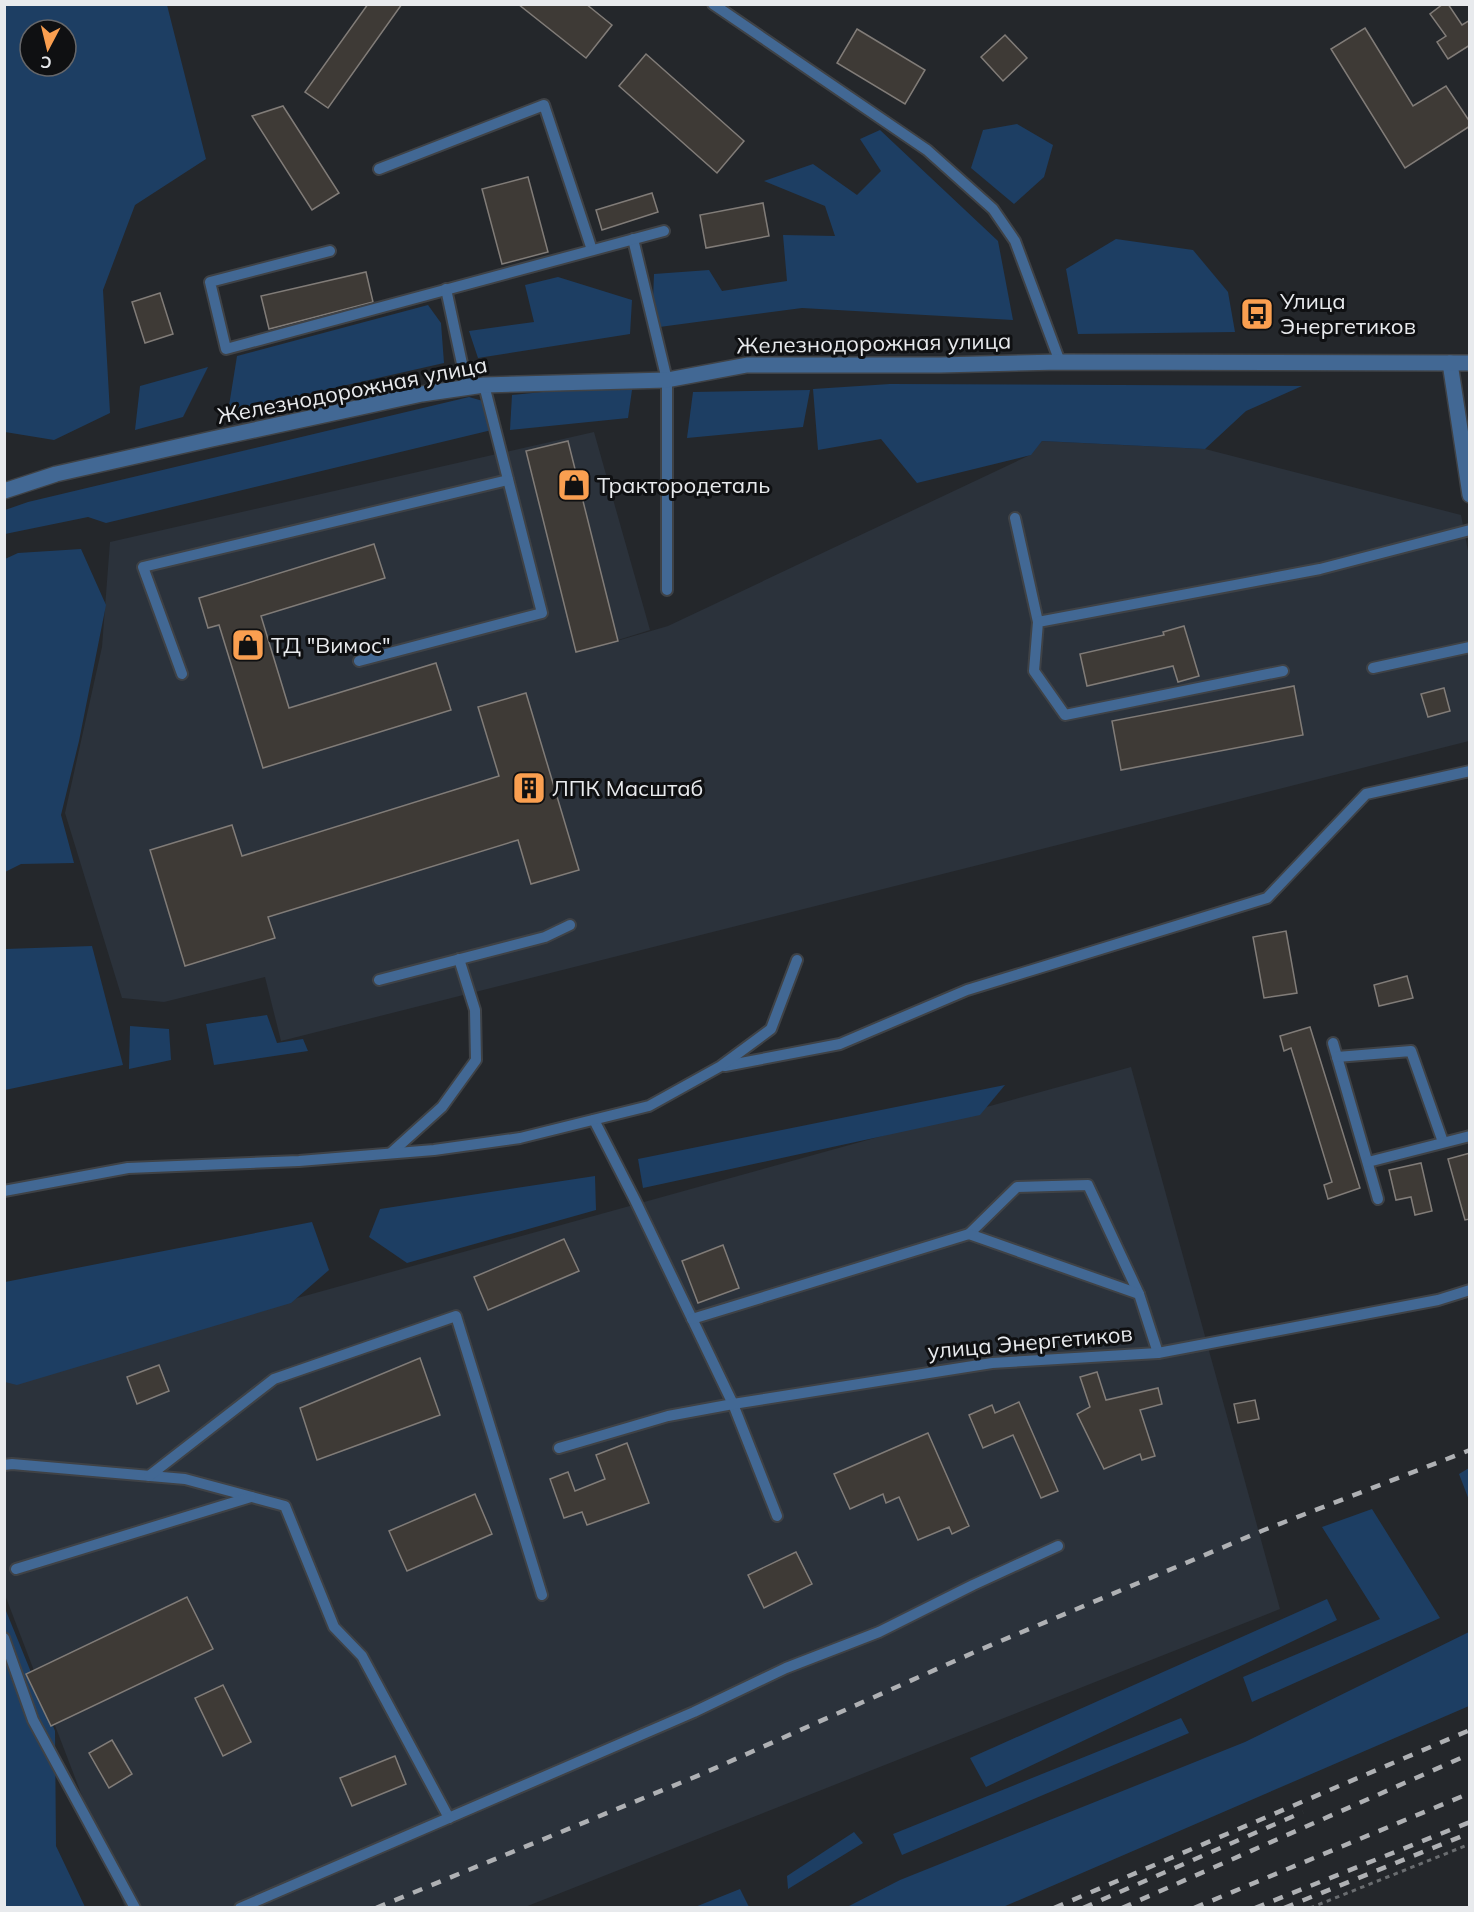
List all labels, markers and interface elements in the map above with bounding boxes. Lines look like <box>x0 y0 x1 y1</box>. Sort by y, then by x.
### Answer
north arrow <box>18 18 78 78</box>
text: С <box>39 52 53 73</box>
place label: Улица Энергетиков <box>1279 287 1416 340</box>
bus stop icon: Улица Энергетиков <box>1239 296 1275 332</box>
street label: Железнодорожная улица <box>736 327 1012 359</box>
street label: Железнодорожная улица <box>214 350 490 430</box>
shop icon: Трактородеталь <box>556 467 592 503</box>
place label: Трактородеталь <box>597 471 770 499</box>
shop icon: ТД "Вимос" <box>230 627 266 663</box>
place label: ТД "Вимос" <box>271 631 391 659</box>
building icon: ЛПК Масштаб <box>511 770 547 806</box>
place label: ЛПК Масштаб <box>552 774 703 802</box>
street label: улица Энергетиков <box>926 1319 1134 1365</box>

